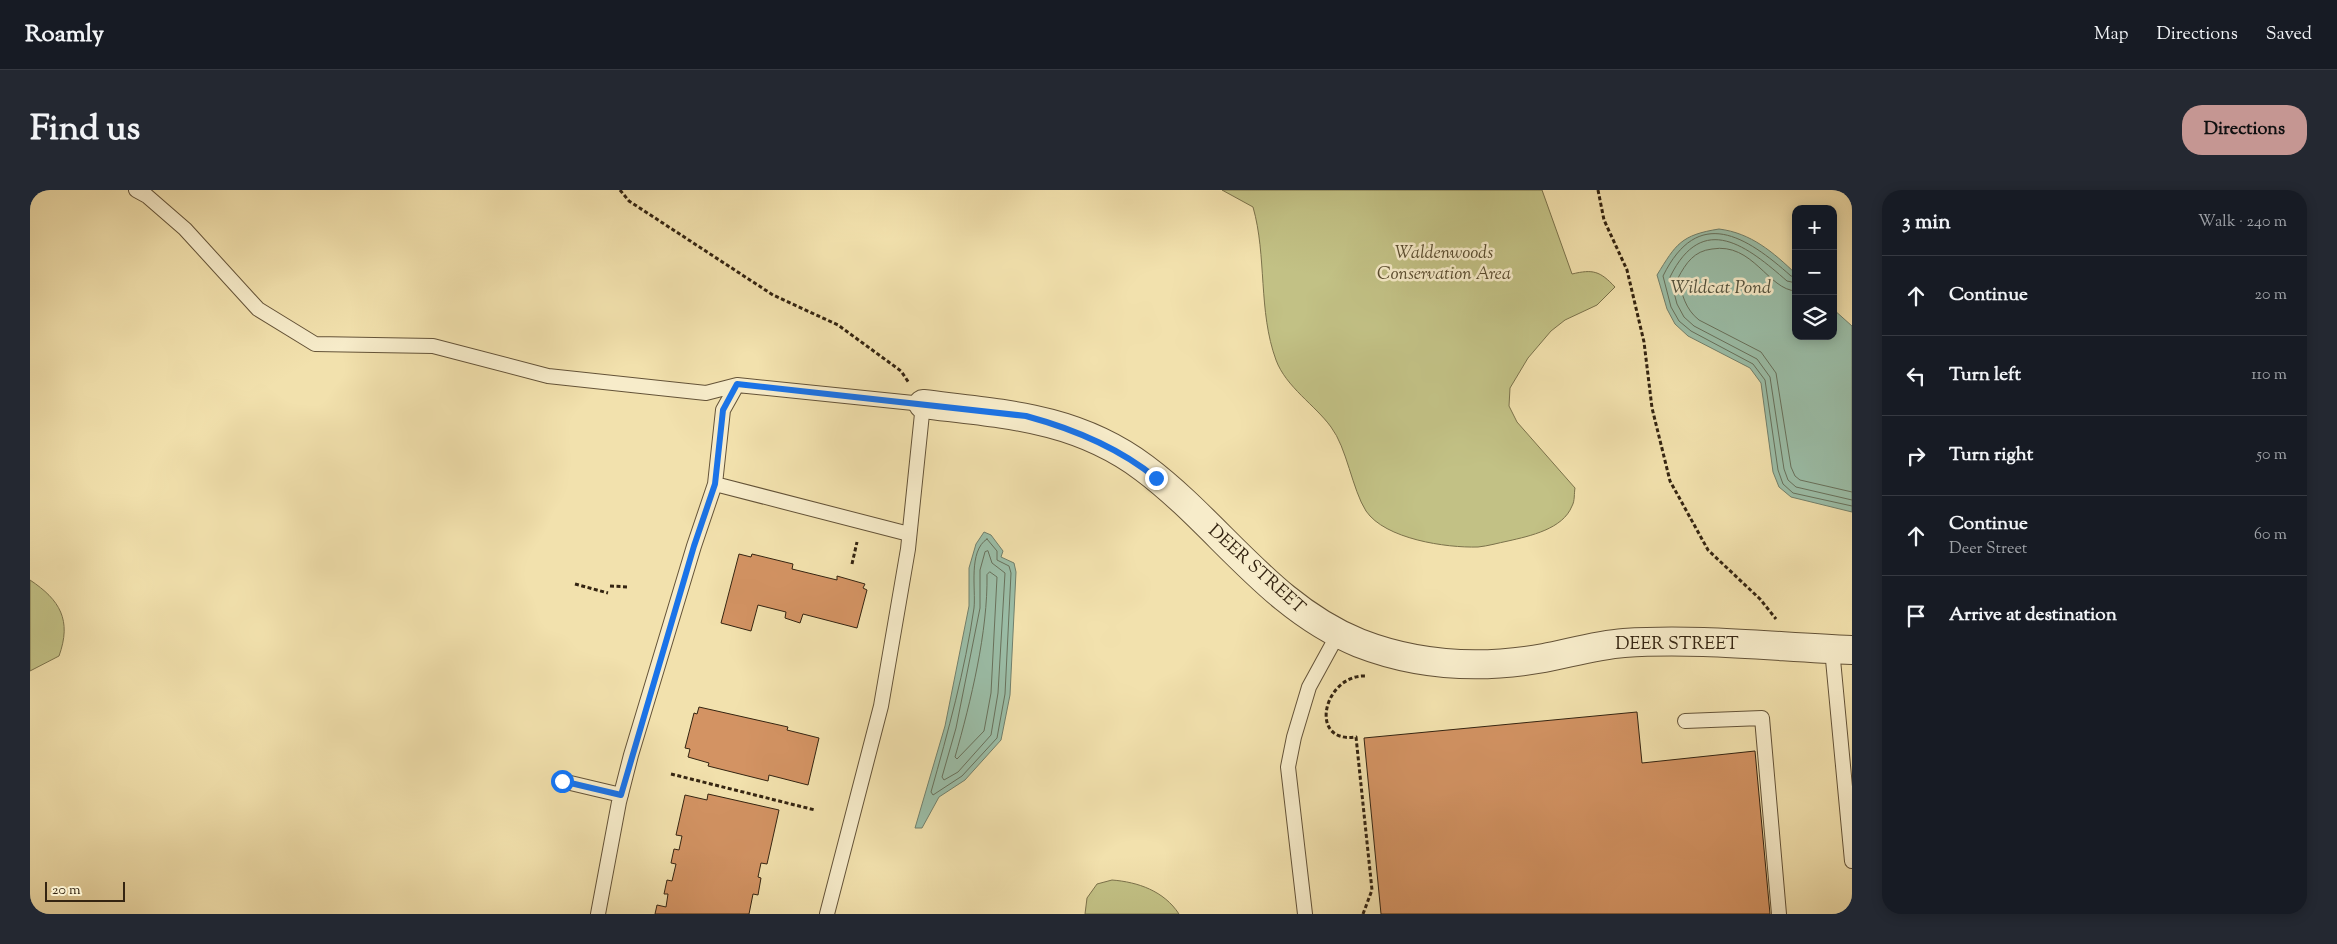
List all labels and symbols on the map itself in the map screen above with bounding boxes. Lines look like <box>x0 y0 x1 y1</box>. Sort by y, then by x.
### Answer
park label: Waldenwoods Conservation Area <box>1377 241 1511 288</box>
water label: Wildcat Pond <box>1671 275 1772 302</box>
route end <box>1145 467 1168 490</box>
street label: DEER STREET <box>1201 519 1311 621</box>
street label: DEER STREET <box>1615 632 1739 658</box>
route start <box>551 770 574 793</box>
scale bar <box>45 879 125 902</box>

